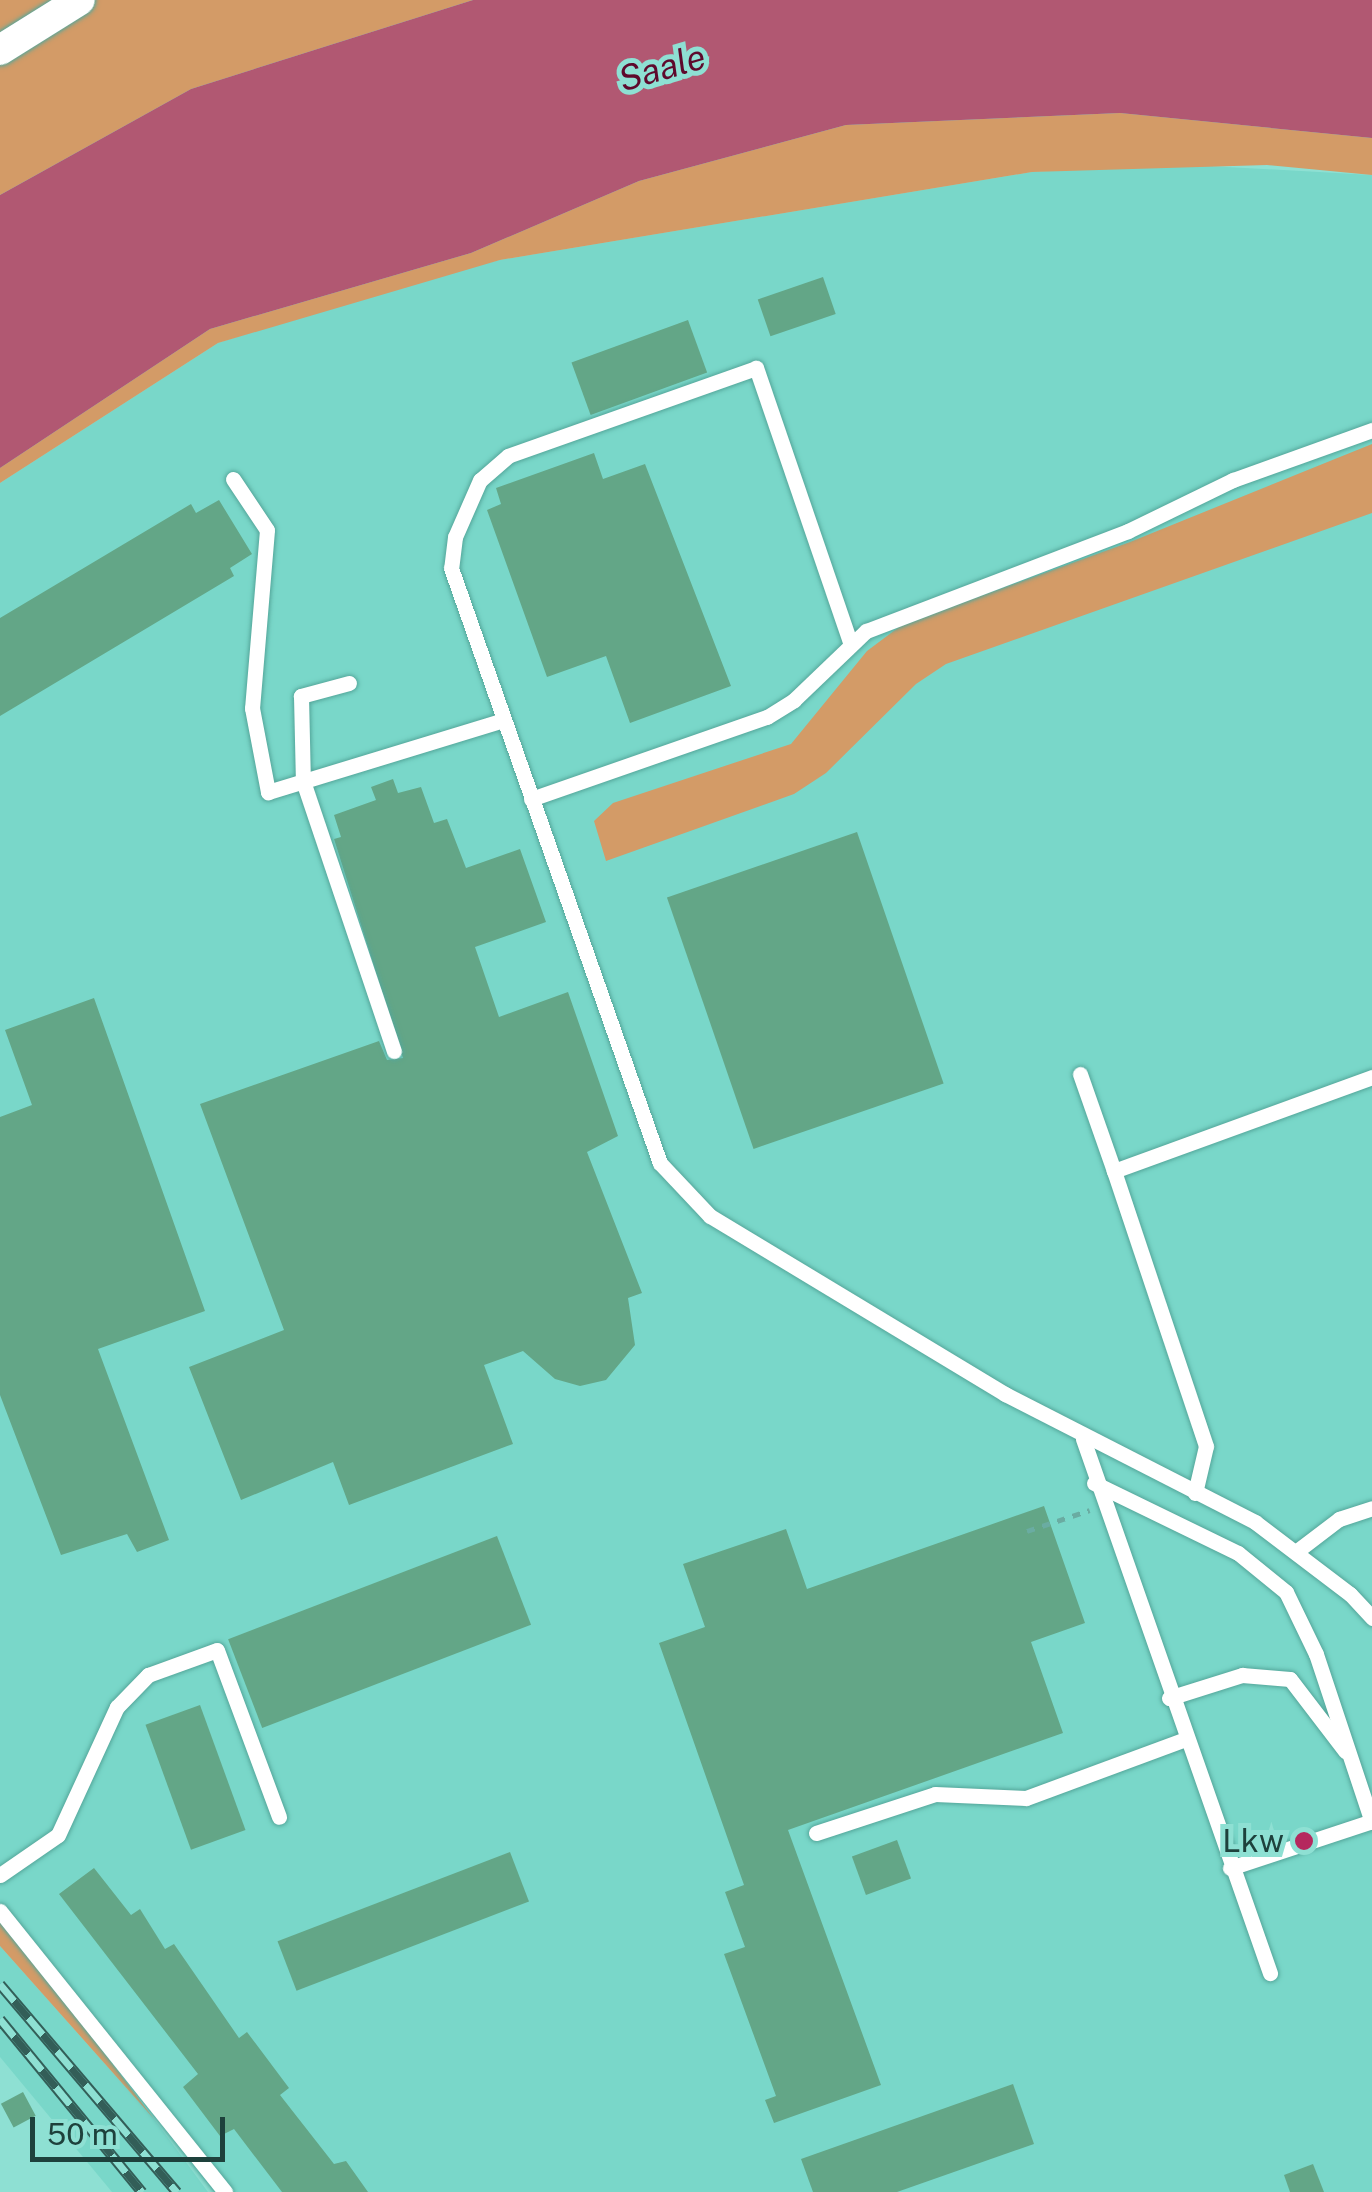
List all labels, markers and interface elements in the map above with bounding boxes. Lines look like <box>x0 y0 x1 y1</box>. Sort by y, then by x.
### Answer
water label: Saale <box>614 36 710 100</box>
place label: Lkw <box>1222 1822 1284 1860</box>
marker: Lkw <box>1293 1830 1315 1852</box>
scale bar <box>35 2097 230 2159</box>
text: 50 m <box>47 2116 118 2152</box>

